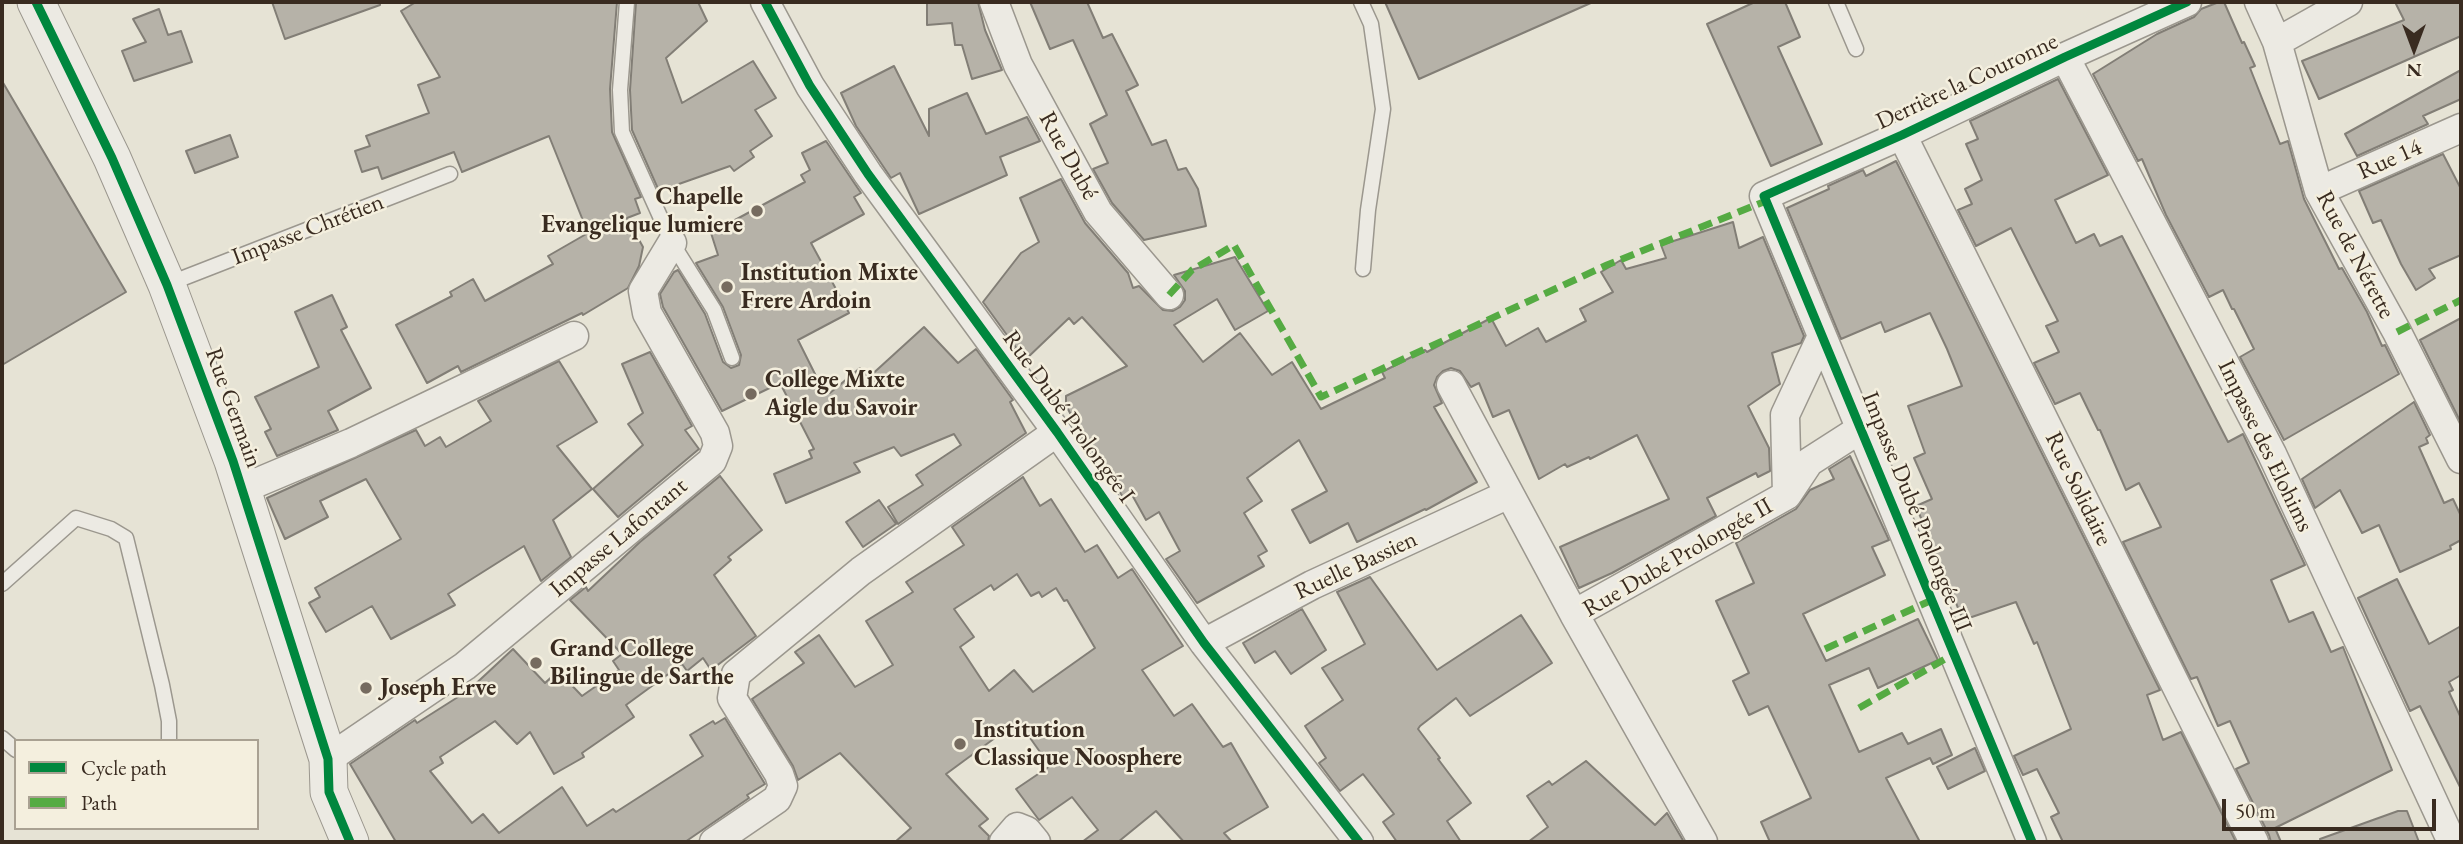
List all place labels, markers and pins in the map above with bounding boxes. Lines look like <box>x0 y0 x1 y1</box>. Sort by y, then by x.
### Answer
place label: Chapelle Evangelique lumiere <box>541 183 743 239</box>
marker: Chapelle Evangelique lumiere <box>749 203 765 219</box>
place label: Institution Mixte Frere Ardoin <box>741 259 918 315</box>
marker: Institution Mixte Frere Ardoin <box>719 279 735 295</box>
place label: College Mixte Aigle du Savoir <box>765 366 918 422</box>
marker: College Mixte Aigle du Savoir <box>743 386 759 402</box>
place label: Grand College Bilingue de Sarthe <box>550 635 734 691</box>
marker: Grand College Bilingue de Sarthe <box>528 655 544 671</box>
place label: Joseph Erve <box>380 674 496 702</box>
marker: Joseph Erve <box>358 680 374 696</box>
place label: Institution Classique Noosphere <box>974 716 1182 772</box>
marker: Institution Classique Noosphere <box>952 736 968 752</box>

